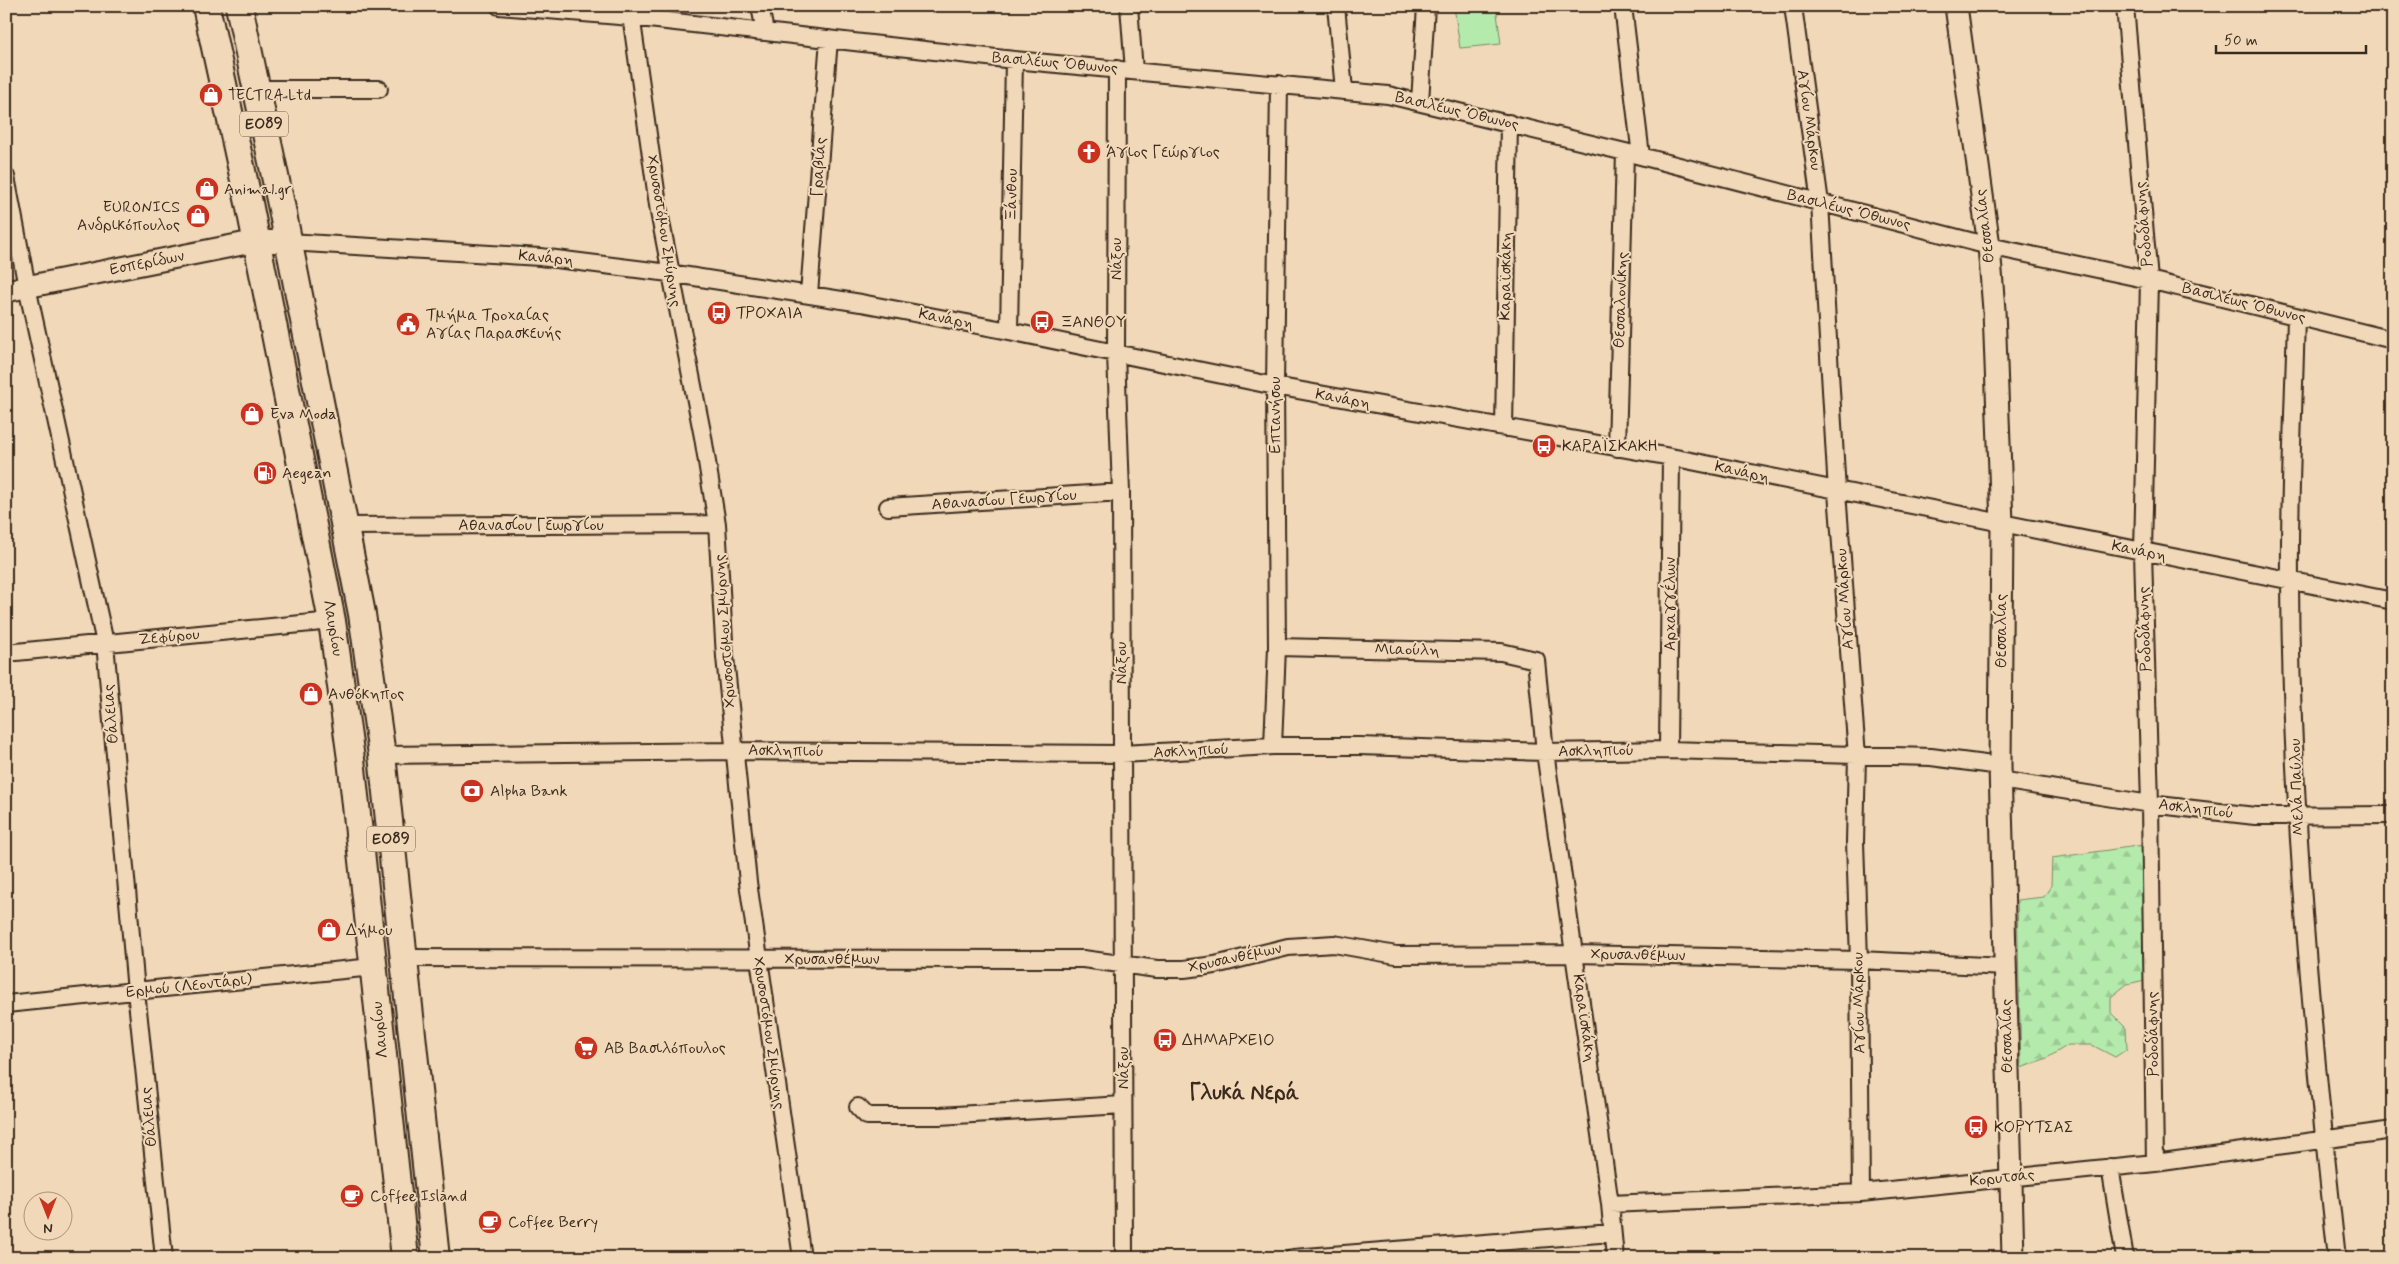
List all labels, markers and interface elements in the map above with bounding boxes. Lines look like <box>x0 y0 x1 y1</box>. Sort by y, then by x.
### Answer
scale bar <box>2216 22 2366 54</box>
text: 50 m <box>2224 31 2258 51</box>
street label: Βασιλέως Όθωνος <box>991 46 1119 79</box>
street label: Αγίου Μάρκου <box>1792 68 1826 172</box>
shop icon: TECTRA Ltd <box>198 82 224 108</box>
place label: TECTRA Ltd <box>228 85 311 106</box>
street label: Βασιλέως Όθωνος <box>1393 86 1521 135</box>
road number: ΕΟ89 <box>240 112 288 136</box>
street label: Γραβιάς <box>806 136 832 198</box>
church icon: Άγιος Γεώργιος <box>1076 139 1102 165</box>
place label: Άγιος Γεώργιος <box>1106 142 1220 163</box>
street label: Χρυσοστόμου Σμύρνης <box>642 153 686 309</box>
street label: Ξάνθου <box>1001 168 1023 222</box>
shop icon: Animal.gr <box>194 176 220 202</box>
place label: Animal.gr <box>224 179 292 200</box>
street label: Ροδοδάφνης <box>2130 181 2158 267</box>
street label: Βασιλέως Όθωνος <box>1785 184 1913 235</box>
street label: Θεσσαλίας <box>1970 188 2000 264</box>
place label: EURONICS Ανδρικόπουλος <box>77 197 180 236</box>
shop icon: EURONICS Ανδρικόπουλος <box>185 203 211 229</box>
street label: Καραϊσκάκη <box>1495 231 1517 321</box>
street label: Νάξου <box>1106 238 1127 280</box>
street label: Κανάρη <box>517 245 575 271</box>
street label: Εσπερίδων <box>108 246 186 280</box>
street label: Θεσσαλονίκης <box>1609 251 1633 349</box>
street label: Βασιλέως Όθωνος <box>2180 277 2308 328</box>
bus stop icon: ΤΡΟΧΑΙΑ <box>706 300 732 326</box>
place label: ΤΡΟΧΑΙΑ <box>736 303 803 324</box>
street label: Κανάρη <box>917 303 975 335</box>
place label: Τμήμα Τροχαίας Αγίας Παρασκευής <box>426 305 562 344</box>
bus stop icon: ΞΑΝΘΟΥ <box>1029 309 1055 335</box>
public building icon: Τμήμα Τροχαίας Αγίας Παρασκευής <box>395 311 421 337</box>
place label: ΞΑΝΘΟΥ <box>1060 312 1126 333</box>
street label: Επτανήσου <box>1265 377 1286 453</box>
street label: Κανάρη <box>1314 384 1372 414</box>
shop icon: Eva Moda <box>239 401 265 427</box>
place label: Eva Moda <box>270 404 337 425</box>
bus stop icon: ΚΑΡΑΪΣΚΑΚΗ <box>1531 433 1557 459</box>
place label: ΚΑΡΑΪΣΚΑΚΗ <box>1562 436 1658 457</box>
street label: Κανάρη <box>1713 456 1771 488</box>
fuel station icon: Aegean <box>252 460 278 486</box>
place label: Aegean <box>282 463 331 484</box>
street label: Αθανασίου Γεωργίου <box>931 484 1077 516</box>
street label: Αθανασίου Γεωργίου <box>458 515 604 536</box>
street label: Κανάρη <box>2110 535 2168 567</box>
street label: Αγίου Μάρκου <box>1831 548 1859 650</box>
street label: Χρυσοστόμου Σμύρνης <box>709 553 741 709</box>
street label: Αρχαγγέλων <box>1659 557 1681 651</box>
street label: Ροδοδάφνης <box>2133 586 2157 672</box>
street label: Θεσσαλίας <box>1991 594 2012 668</box>
street label: Λαυρίου <box>318 598 348 658</box>
street label: Ζεφύρου <box>138 624 200 650</box>
street label: Μιαούλη <box>1374 639 1440 661</box>
street label: Νάξου <box>1111 642 1132 684</box>
shop icon: Ανθόκηπος <box>298 681 324 707</box>
street label: Θάλειας <box>98 683 124 745</box>
place label: Ανθόκηπος <box>328 684 404 705</box>
street label: Μελά Παύλου <box>2285 738 2309 836</box>
street label: Ασκληπιού <box>1153 739 1229 763</box>
street label: Ασκληπιού <box>748 740 824 762</box>
street label: Ασκληπιού <box>1558 740 1634 762</box>
bank icon: Alpha Bank <box>459 778 485 804</box>
place label: Alpha Bank <box>490 781 567 802</box>
street label: Ασκληπιού <box>2157 794 2235 824</box>
road number: ΕΟ89 <box>367 826 415 852</box>
shop icon: Δήμου <box>316 917 342 943</box>
place label: Δήμου <box>346 920 392 941</box>
street label: Χρυσανθέμων <box>1186 937 1284 978</box>
street label: Χρυσανθέμων <box>1590 943 1686 966</box>
street label: Χρυσανθέμων <box>785 948 879 970</box>
street label: Αγίου Μάρκου <box>1848 952 1870 1054</box>
street label: Χρυσοστόμου Σμύρνης <box>748 955 790 1111</box>
street label: Ερμού (Λεοντάρι) <box>125 969 253 1003</box>
street label: Καραϊσκάκη <box>1567 973 1601 1063</box>
street label: Ροδοδάφνης <box>2142 991 2164 1077</box>
street label: Θεσσαλίας <box>1996 999 2018 1073</box>
street label: Λαυρίου <box>367 1000 393 1060</box>
bus stop icon: ΔΗΜΑΡΧΕΙΟ <box>1152 1027 1178 1053</box>
place label: ΔΗΜΑΡΧΕΙΟ <box>1182 1030 1275 1051</box>
supermarket icon: ΑΒ Βασιλόπουλος <box>573 1035 599 1061</box>
place label: ΑΒ Βασιλόπουλος <box>604 1038 726 1059</box>
street label: Νάξου <box>1113 1047 1134 1089</box>
district label: Γλυκά Νερά <box>1189 1079 1300 1107</box>
street label: Θάλειας <box>135 1086 163 1148</box>
bus stop icon: ΚΟΡΥΤΣΑΣ <box>1963 1114 1989 1140</box>
place label: ΚΟΡΥΤΣΑΣ <box>1994 1117 2074 1138</box>
street label: Κορυτσάς <box>1968 1164 2036 1192</box>
cafe icon: Coffee Island <box>339 1183 365 1209</box>
place label: Coffee Island <box>370 1186 467 1207</box>
north arrow <box>22 1192 72 1242</box>
cafe icon: Coffee Berry <box>477 1209 503 1235</box>
place label: Coffee Berry <box>508 1212 598 1233</box>
text: N <box>43 1219 53 1237</box>

